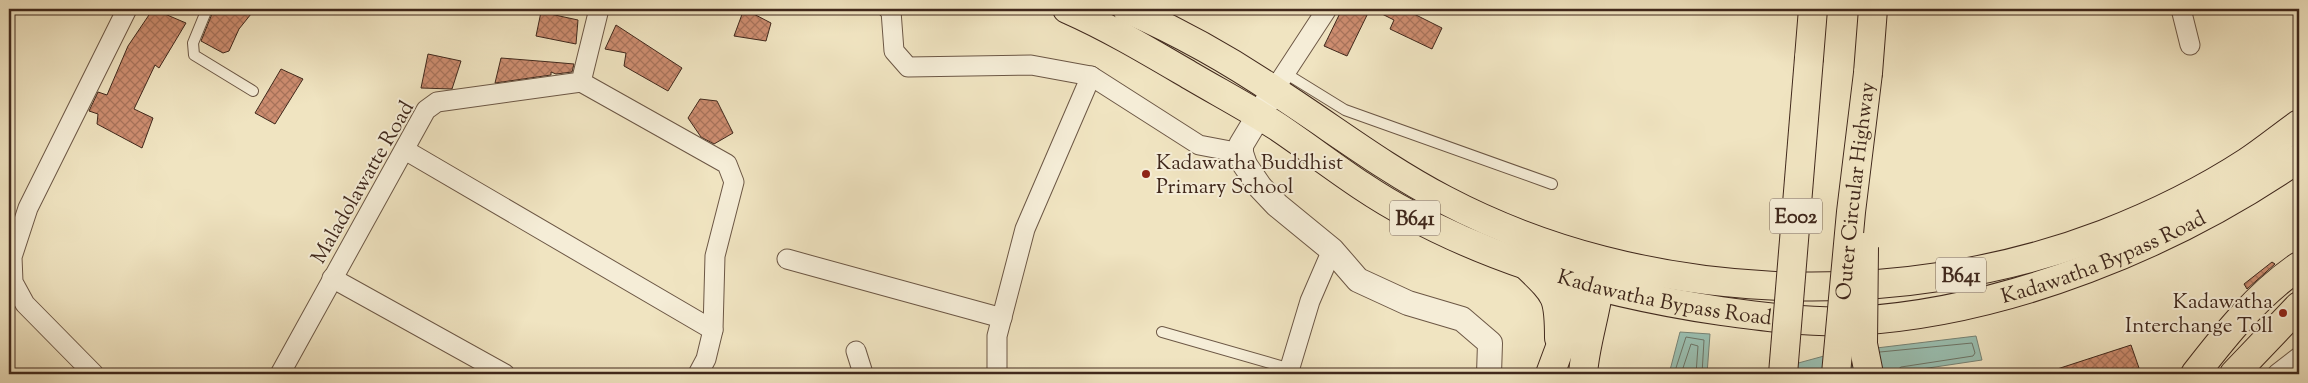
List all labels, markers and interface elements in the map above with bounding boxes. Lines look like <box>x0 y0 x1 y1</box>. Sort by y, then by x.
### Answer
street label: Outer Circular Highway <box>1830 80 1884 302</box>
street label: Maladolawatte Road <box>305 96 423 270</box>
place label: Kadawatha Buddhist Primary School <box>1156 149 1343 203</box>
marker: Kadawatha Buddhist Primary School <box>1140 168 1152 180</box>
road number: E002 <box>1770 198 1822 234</box>
road number: B641 <box>1390 200 1440 236</box>
street label: Kadawatha Bypass Road <box>1998 204 2212 313</box>
road number: B641 <box>1936 258 1986 292</box>
street label: Kadawatha Bypass Road <box>1553 263 1774 334</box>
place label: Kadawatha Interchange Toll <box>2125 288 2273 342</box>
marker: Kadawatha Interchange Toll <box>2277 307 2289 319</box>

